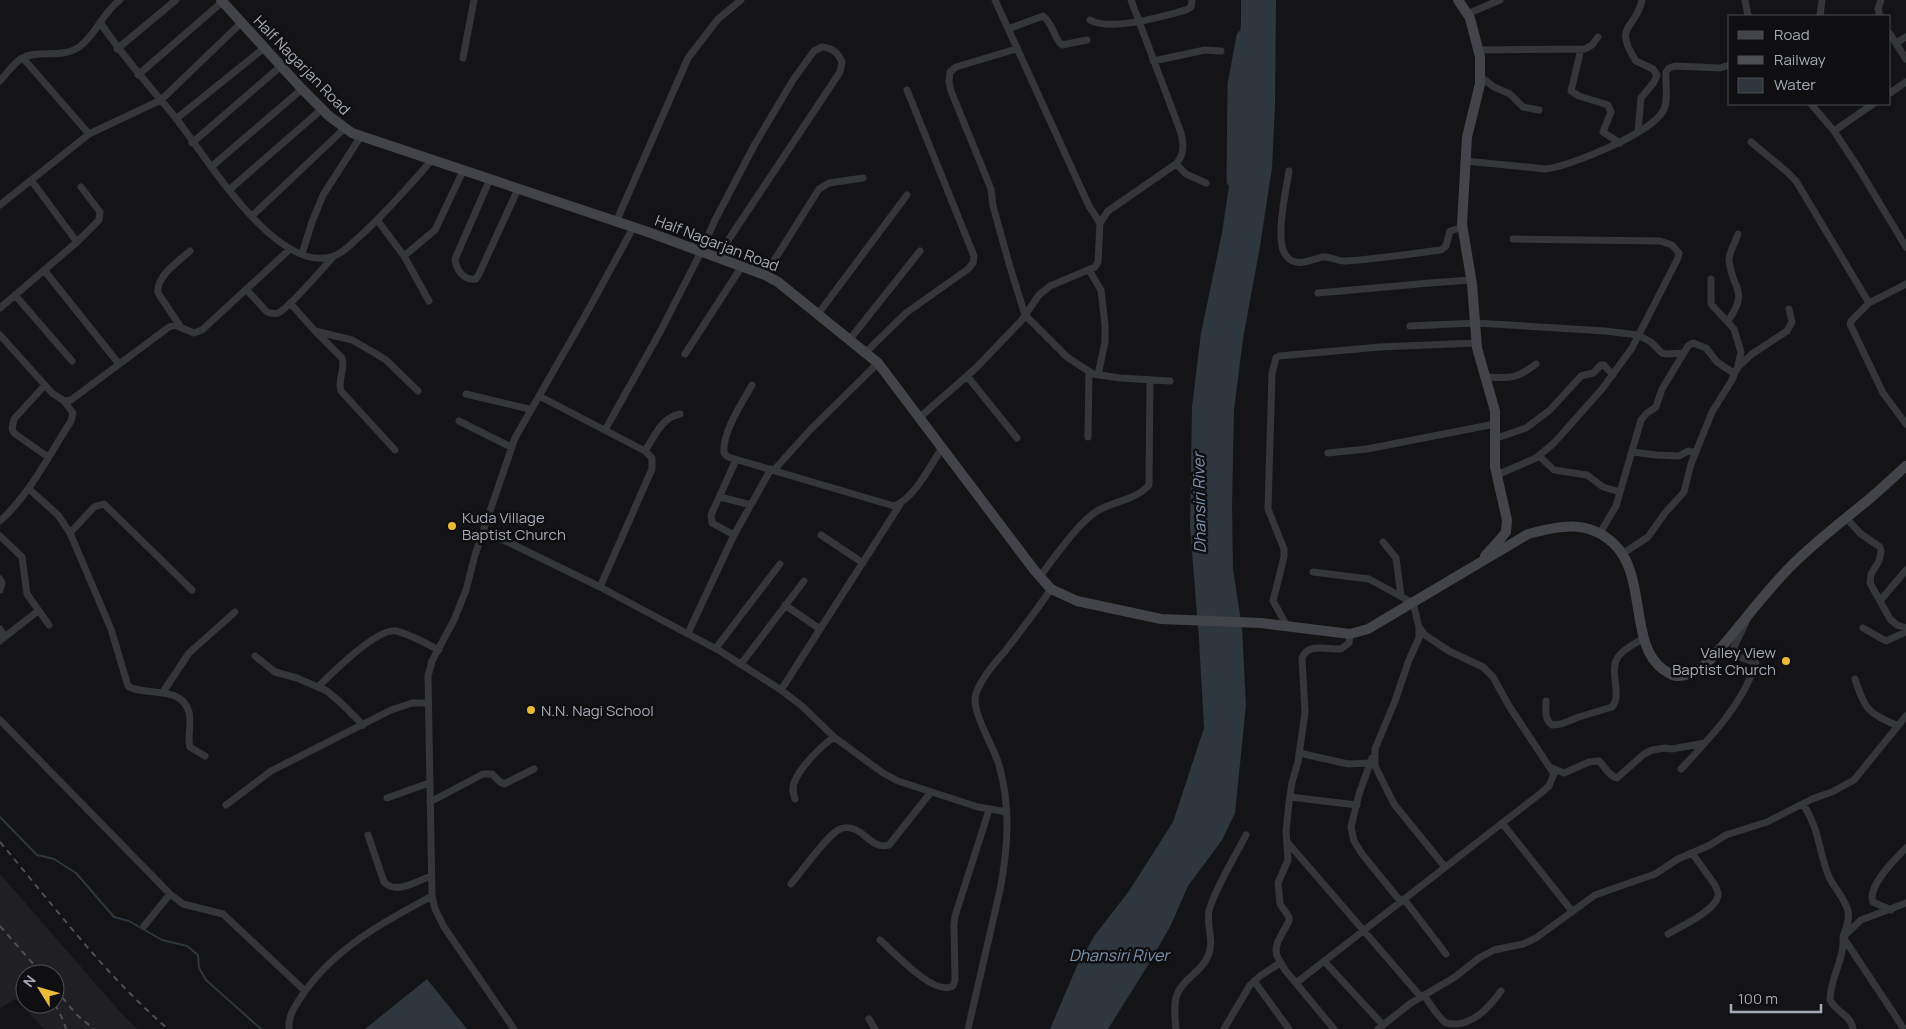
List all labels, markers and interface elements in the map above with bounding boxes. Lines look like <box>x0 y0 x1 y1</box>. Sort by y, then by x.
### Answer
street label: Half Nagarjan Road <box>249 11 355 119</box>
legend <box>1728 15 1891 105</box>
text: Road <box>1774 24 1810 45</box>
text: Railway <box>1774 49 1826 70</box>
text: Water <box>1774 74 1816 95</box>
street label: Half Nagarjan Road <box>652 210 782 276</box>
water label: Dhansiri River <box>1187 450 1211 553</box>
place label: Kuda Village Baptist Church <box>462 507 566 545</box>
marker: Kuda Village Baptist Church <box>446 520 458 532</box>
place label: Valley View Baptist Church <box>1672 642 1776 680</box>
marker: Valley View Baptist Church <box>1780 655 1792 667</box>
place label: N.N. Nagi School <box>541 700 654 721</box>
marker: N.N. Nagi School <box>525 704 537 716</box>
water label: Dhansiri River <box>1069 944 1171 966</box>
north arrow <box>15 964 65 1014</box>
text: N <box>19 971 40 991</box>
scale bar <box>1731 982 1821 1014</box>
text: 100 m <box>1738 988 1778 1009</box>

